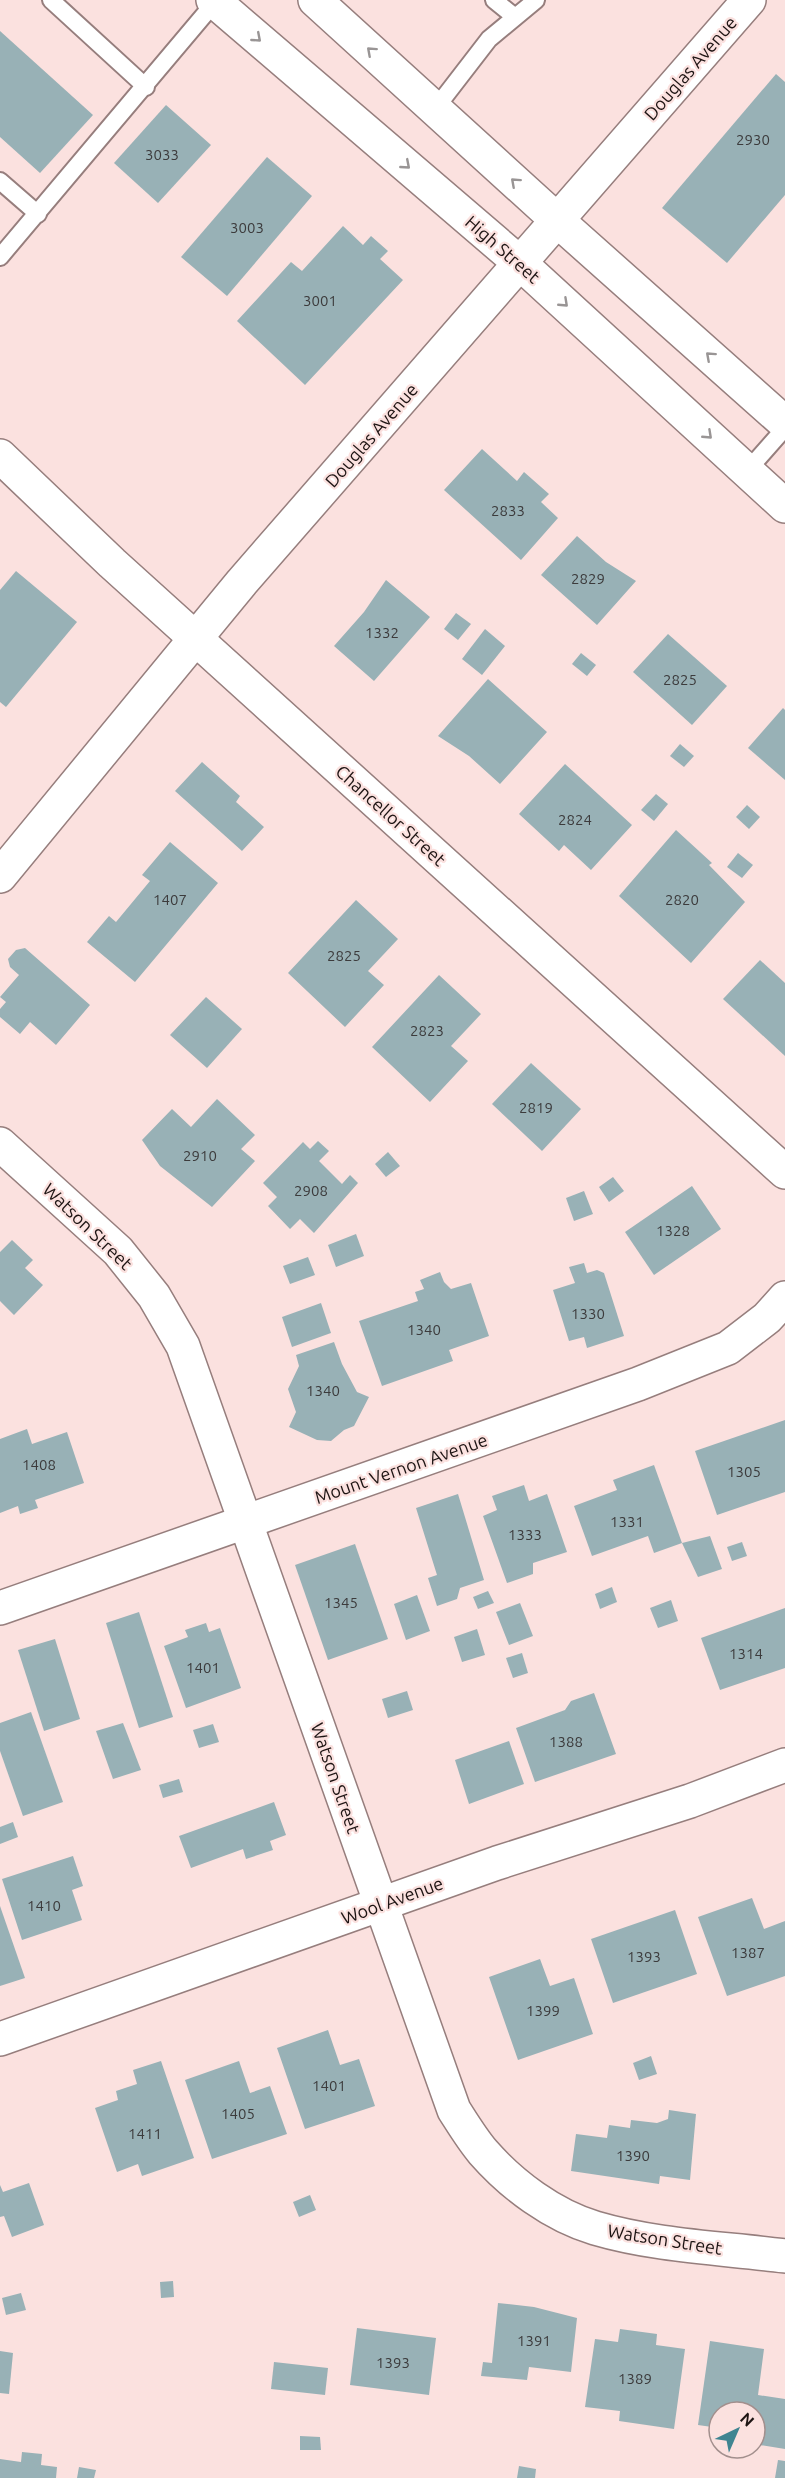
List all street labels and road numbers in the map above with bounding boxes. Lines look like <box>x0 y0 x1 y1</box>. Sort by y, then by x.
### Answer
street label: Douglas Avenue <box>640 12 740 124</box>
street label: High Street <box>462 211 544 287</box>
street label: Douglas Avenue <box>321 379 421 491</box>
street label: Chancellor Street <box>332 761 450 869</box>
street label: Watson Street <box>39 1179 137 1273</box>
street label: Mount Vernon Avenue <box>312 1429 490 1507</box>
street label: Watson Street <box>308 1720 364 1836</box>
street label: Wool Avenue <box>338 1872 446 1928</box>
street label: Watson Street <box>606 2220 724 2258</box>

